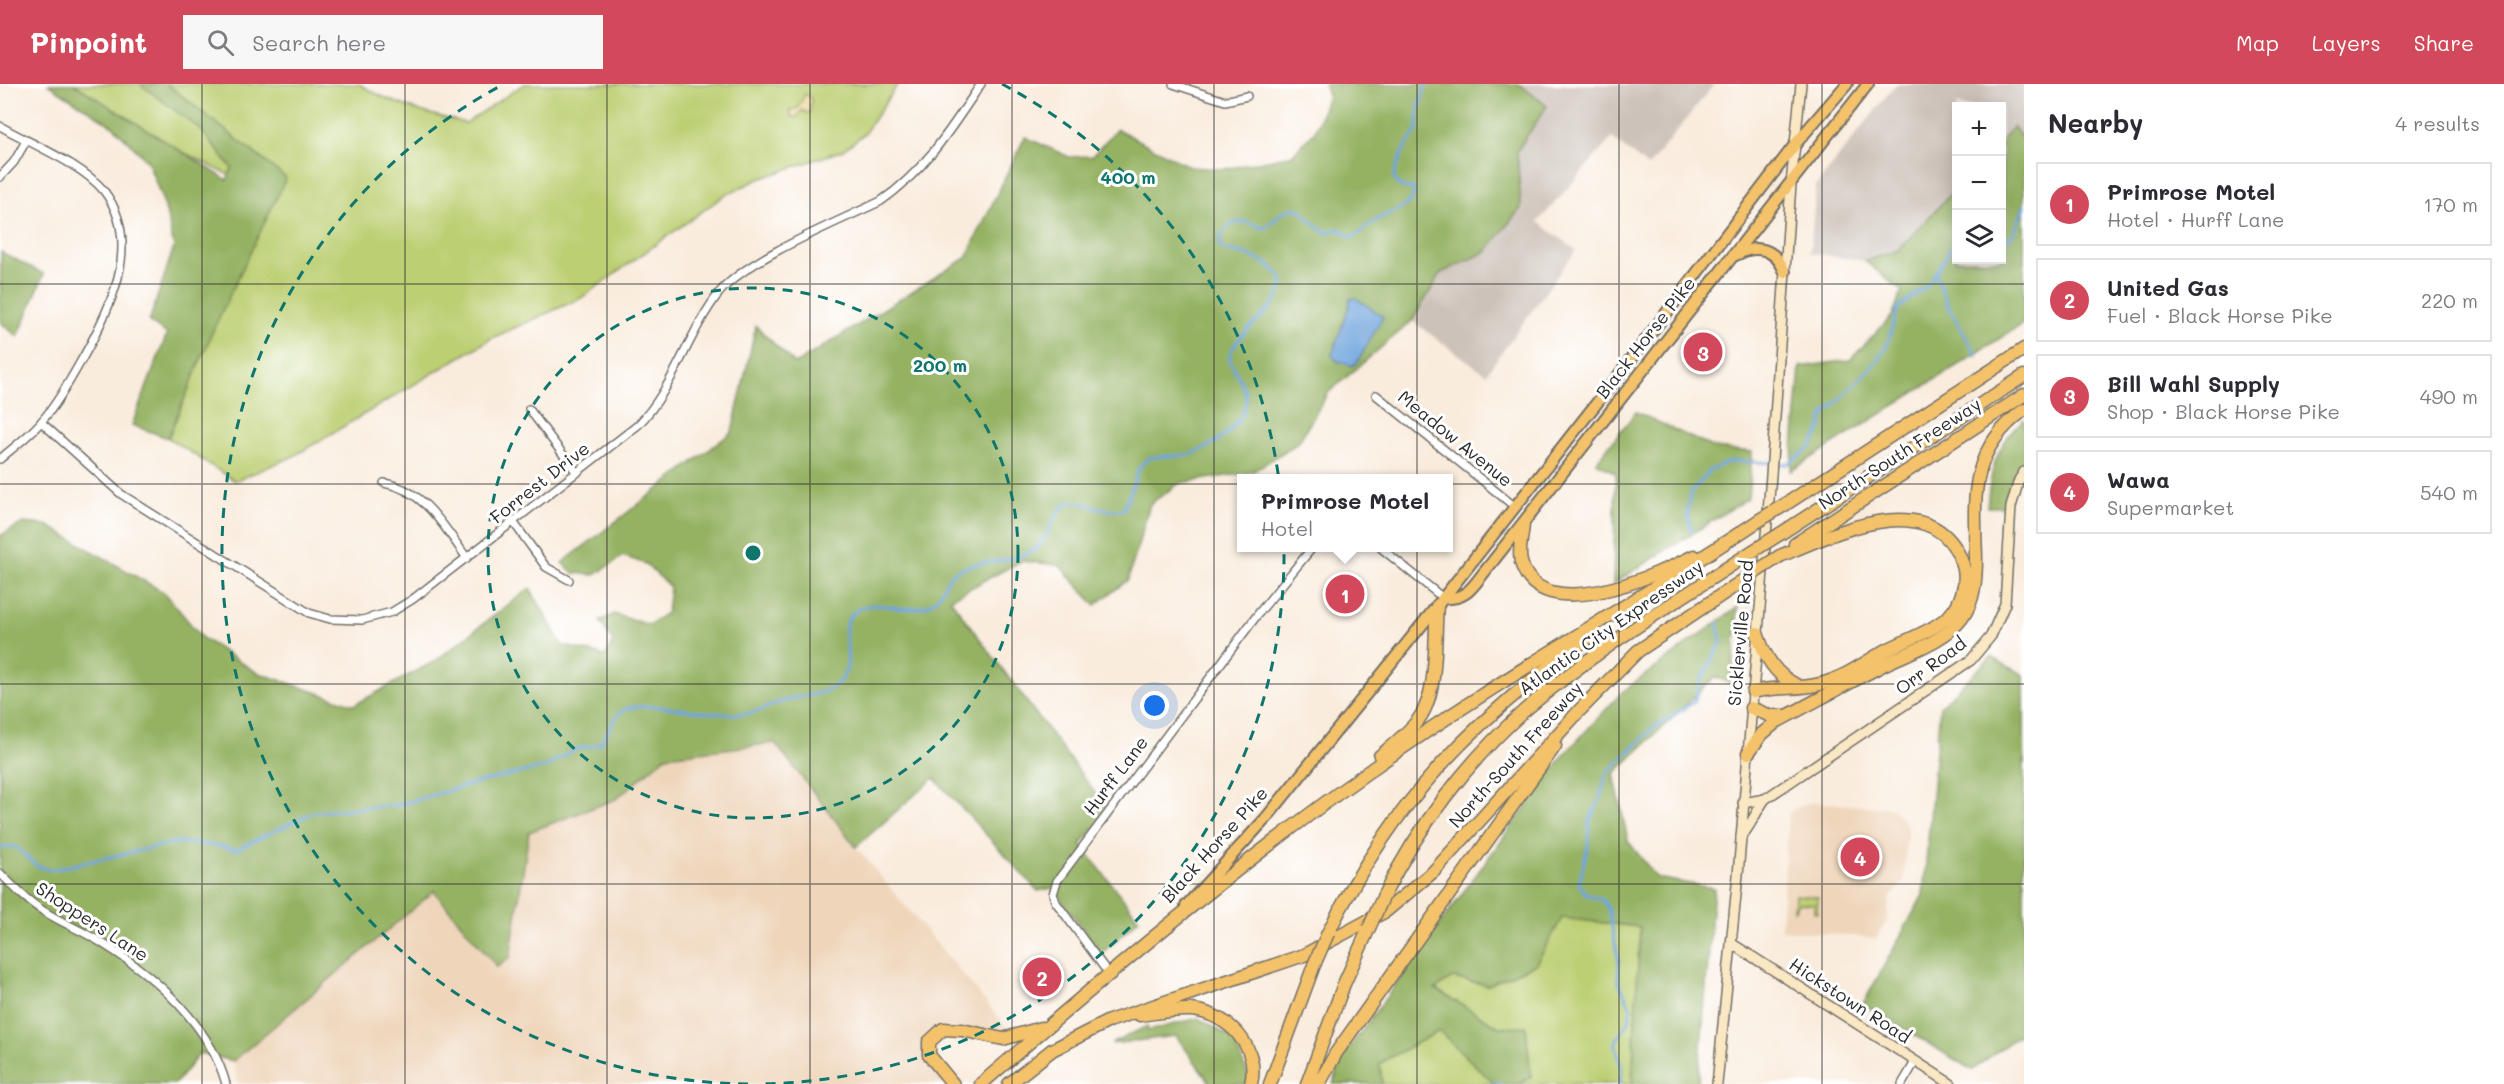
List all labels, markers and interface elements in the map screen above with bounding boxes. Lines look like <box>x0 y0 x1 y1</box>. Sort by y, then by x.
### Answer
search box <box>183 15 603 69</box>
text: Pinpoint <box>30 24 147 60</box>
icon: search <box>204 26 237 59</box>
text: Search here <box>252 28 386 57</box>
text: Map <box>2236 29 2279 56</box>
text: Layers <box>2312 29 2381 56</box>
text: Share <box>2414 29 2474 56</box>
map controls <box>1952 102 2006 264</box>
button: + <box>1952 102 2006 156</box>
text: Nearby <box>2048 106 2143 140</box>
text: 4 results <box>2395 110 2480 136</box>
button: − <box>1952 156 2006 210</box>
text: 400 m <box>1100 165 1156 189</box>
text: Primrose Motel <box>2107 177 2275 206</box>
text: 1 <box>2065 191 2074 217</box>
text: 170 m <box>2423 191 2478 217</box>
text: Hotel · Hurff Lane <box>2107 206 2284 232</box>
button: layers <box>1952 210 2006 264</box>
street label: Black Horse Pike <box>1590 272 1700 403</box>
text: United Gas <box>2107 273 2229 302</box>
text: 2 <box>2064 287 2075 313</box>
text: 220 m <box>2421 287 2478 313</box>
text: Fuel · Black Horse Pike <box>2107 302 2333 328</box>
pin: 3 <box>1684 330 1722 374</box>
text: 200 m <box>913 353 967 377</box>
text: Bill Wahl Supply <box>2107 369 2280 398</box>
text: 3 <box>2064 383 2076 409</box>
text: 490 m <box>2420 383 2478 409</box>
street label: Meadow Avenue <box>1393 385 1518 492</box>
street label: North-South Freeway <box>1814 392 1985 515</box>
text: Shop · Black Horse Pike <box>2107 398 2340 424</box>
street label: Forrest Drive <box>485 436 594 529</box>
text: Wawa <box>2107 465 2170 494</box>
popup <box>1237 474 1453 552</box>
text: 4 <box>2063 479 2076 505</box>
text: 540 m <box>2420 479 2478 505</box>
text: Primrose Motel <box>1261 486 1429 515</box>
text: Supermarket <box>2107 494 2234 520</box>
text: Hotel <box>1261 515 1313 541</box>
centre of rings <box>743 543 763 563</box>
street label: Atlantic City Expressway <box>1513 554 1707 700</box>
street label: Sicklerville Road <box>1722 559 1758 707</box>
pin: 1 <box>1326 572 1364 616</box>
street label: Orr Road <box>1890 631 1971 700</box>
street label: North-South Freeway <box>1443 676 1587 833</box>
your location <box>1140 691 1169 720</box>
street label: Hurff Lane <box>1078 731 1153 820</box>
street label: Black Horse Pike <box>1156 781 1273 907</box>
pin: 4 <box>1840 834 1880 880</box>
street label: Shoppers Lane <box>32 876 153 967</box>
street label: Hickstown Road <box>1785 952 1916 1048</box>
pin: 2 <box>1022 954 1062 1000</box>

